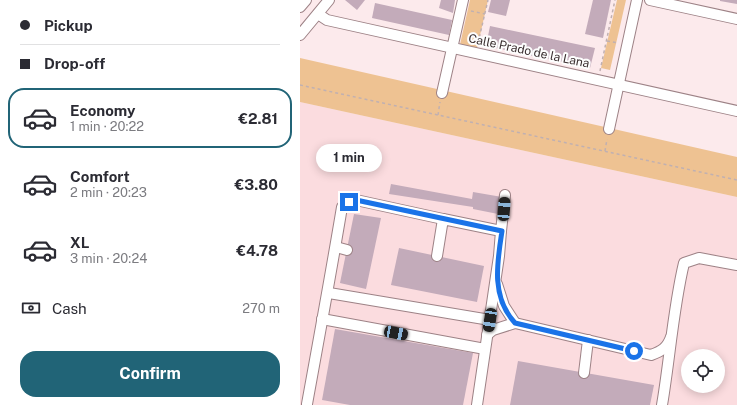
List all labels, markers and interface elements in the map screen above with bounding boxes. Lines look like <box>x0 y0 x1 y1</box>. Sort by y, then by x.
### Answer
text: Pickup <box>44 17 93 34</box>
street label: Calle Prado de la Lana <box>467 31 591 71</box>
text: Drop-off <box>44 55 105 72</box>
icon: car <box>22 100 58 136</box>
text: Economy <box>70 102 135 119</box>
text: €2.81 <box>238 110 278 127</box>
text: 1 min · 20:22 <box>70 119 144 134</box>
callout: 1 min <box>316 144 382 172</box>
text: 1 min <box>333 150 365 165</box>
icon: car <box>22 166 58 202</box>
text: Comfort <box>70 168 130 185</box>
text: €3.80 <box>235 176 278 193</box>
text: 2 min · 20:23 <box>70 185 147 200</box>
route end <box>340 193 358 211</box>
car <box>497 197 511 221</box>
icon: car <box>22 232 58 268</box>
text: XL <box>70 234 89 251</box>
text: €4.78 <box>236 242 278 259</box>
text: 3 min · 20:24 <box>70 251 147 266</box>
icon: cash <box>20 297 42 319</box>
text: Cash <box>52 300 87 317</box>
text: 270 m <box>242 301 280 316</box>
car <box>482 307 498 333</box>
car <box>383 325 409 341</box>
route start <box>625 342 643 360</box>
map controls <box>681 349 725 393</box>
button: locate <box>681 349 725 393</box>
button: Confirm <box>20 351 280 397</box>

